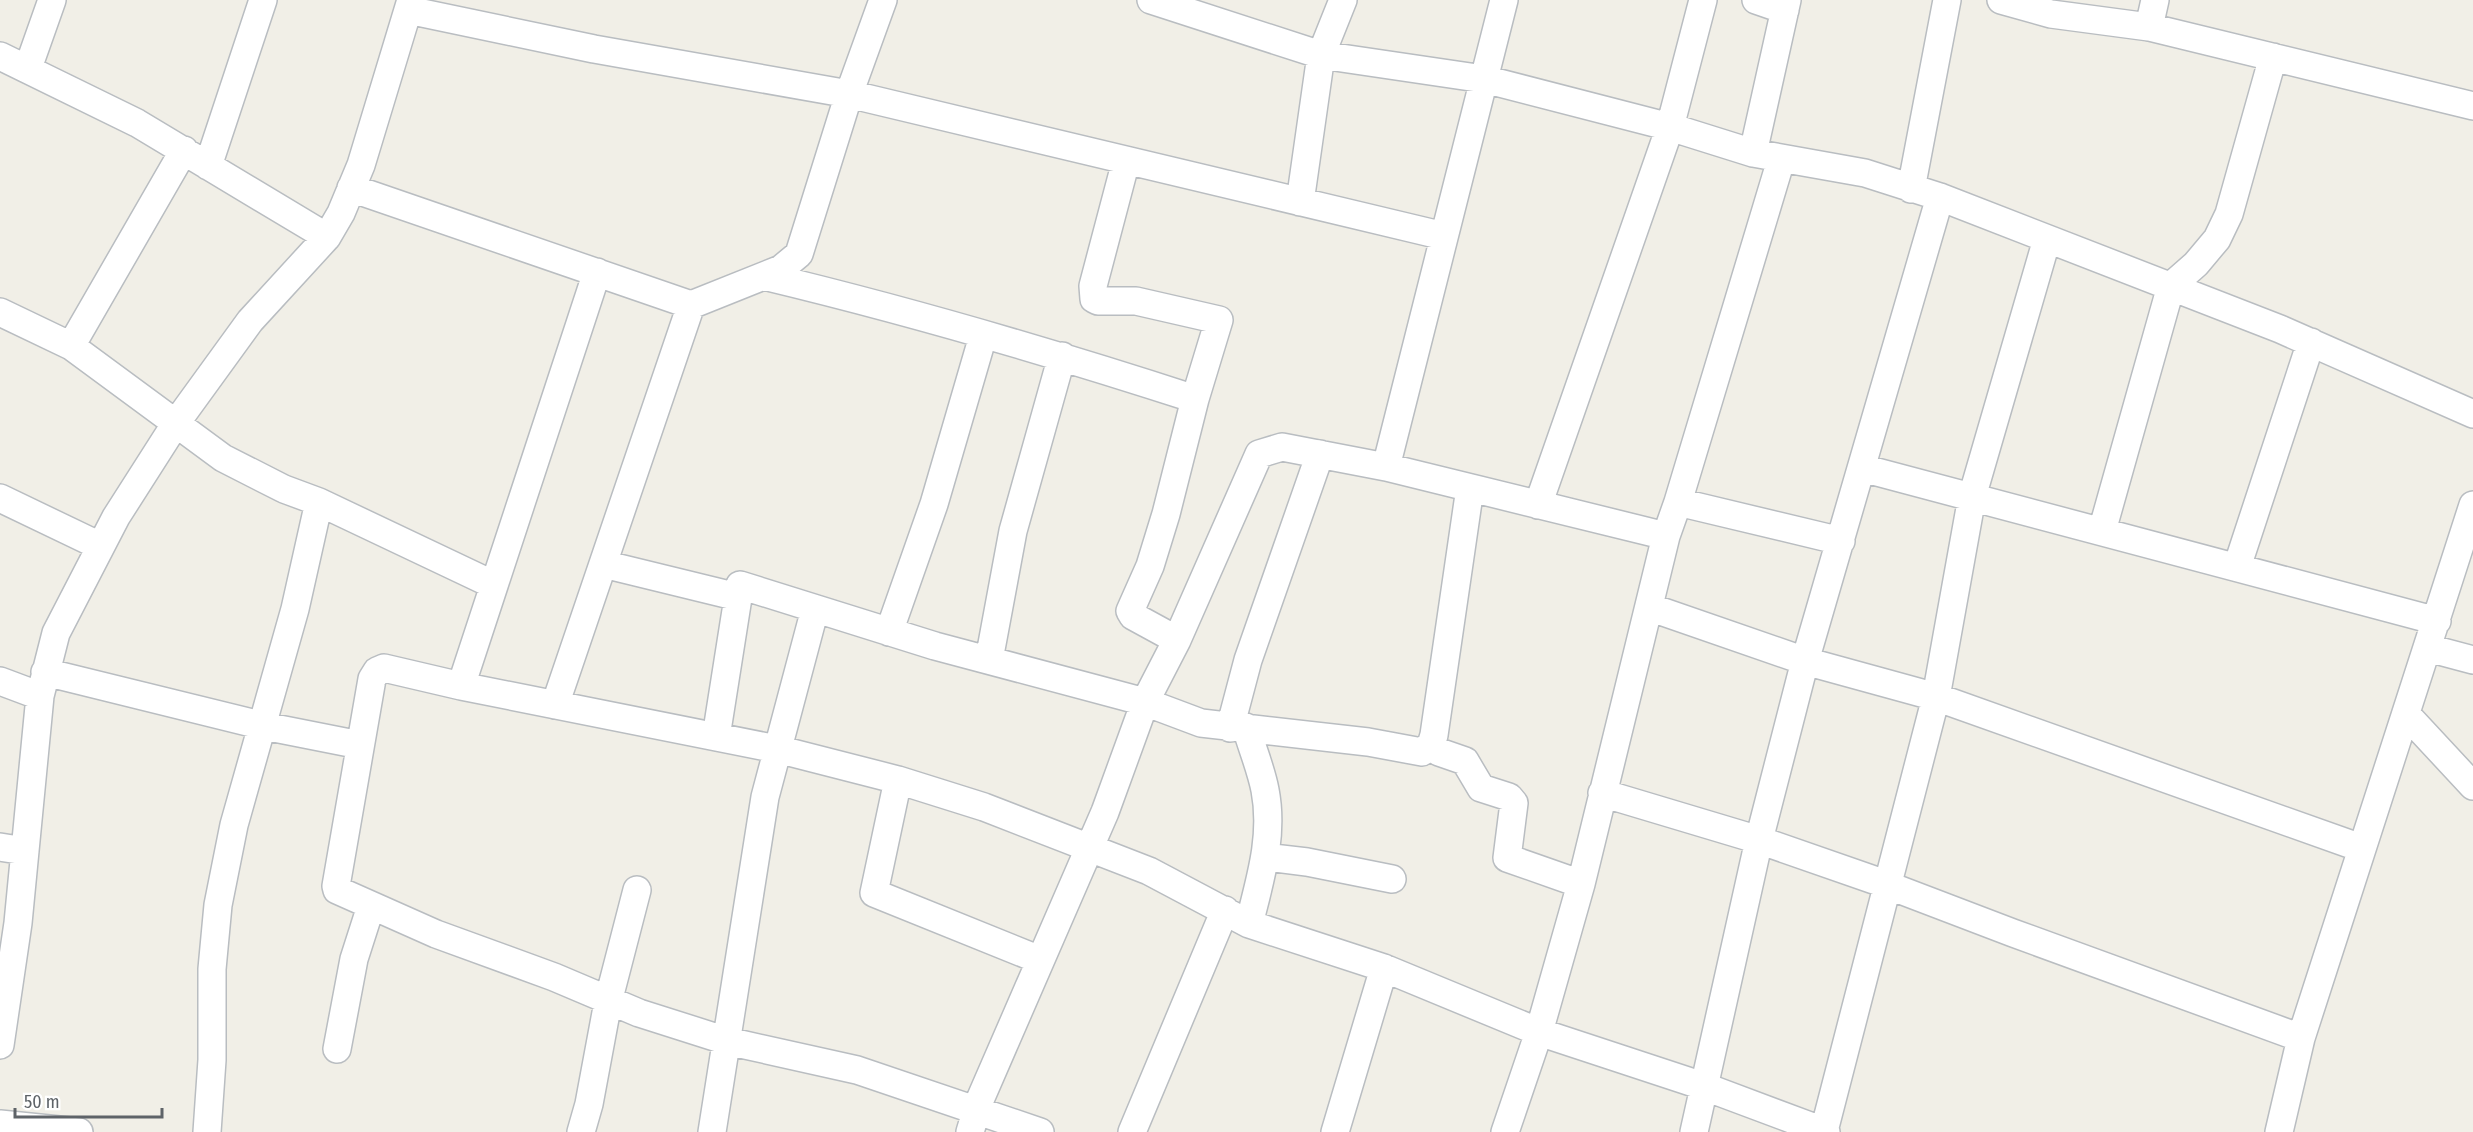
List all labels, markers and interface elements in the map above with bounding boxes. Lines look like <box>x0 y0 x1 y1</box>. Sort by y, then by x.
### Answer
scale bar <box>15 1081 162 1119</box>
text: 50 m <box>24 1091 60 1113</box>

